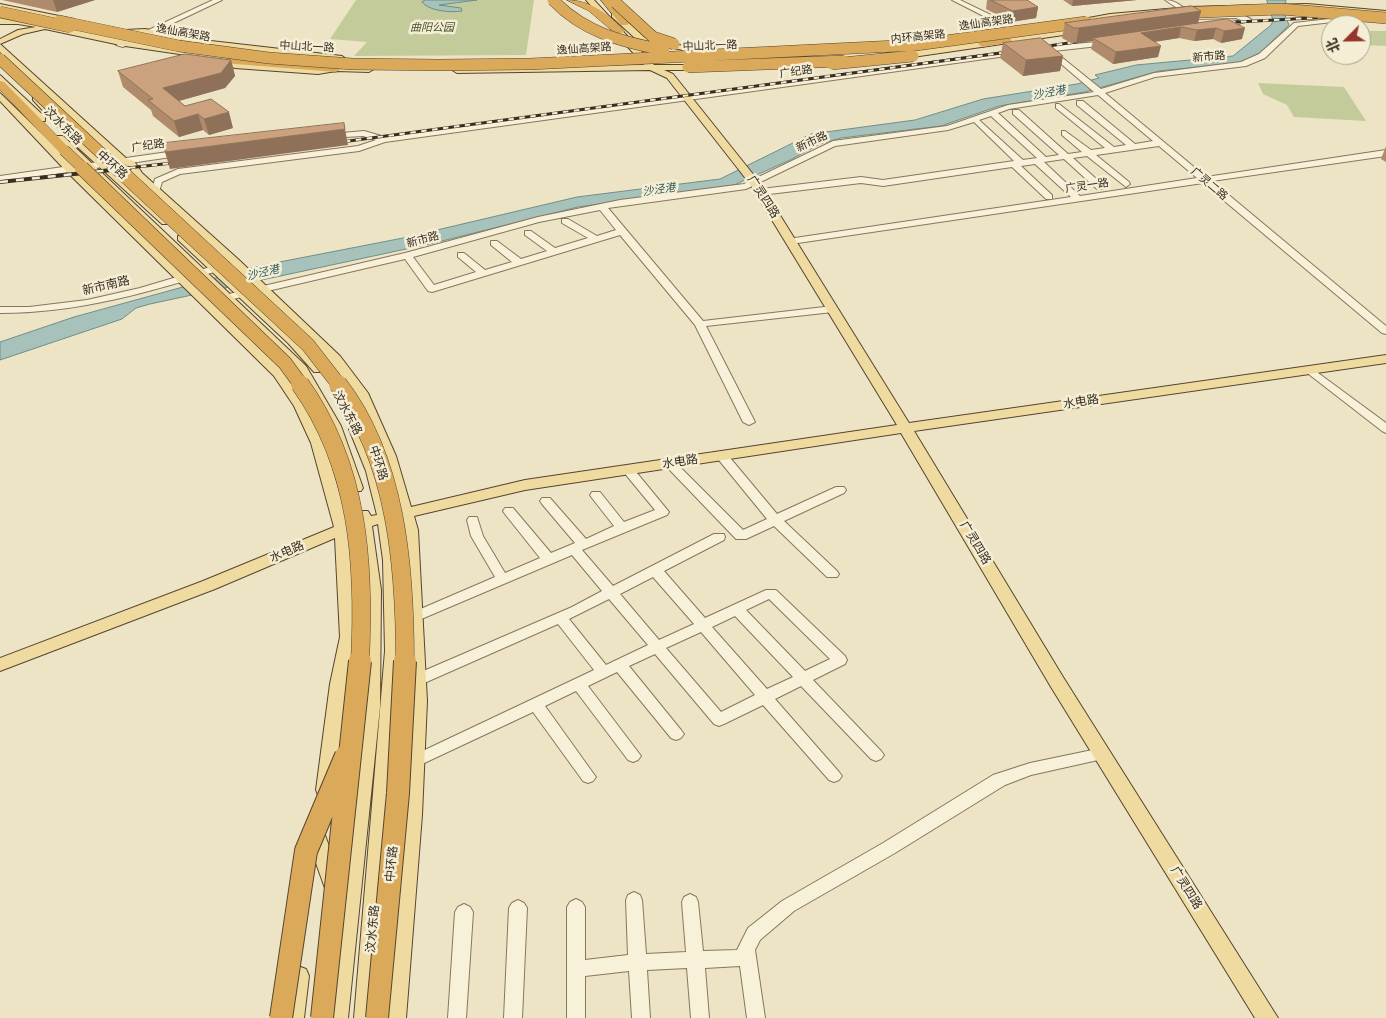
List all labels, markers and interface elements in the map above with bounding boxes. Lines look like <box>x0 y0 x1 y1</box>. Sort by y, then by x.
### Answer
street label: 逸仙高架路 <box>958 13 1014 33</box>
north arrow <box>1321 15 1371 65</box>
park label: 曲阳公园 <box>410 21 454 35</box>
street label: 逸仙高架路 <box>155 22 211 44</box>
street label: 内环高架路 <box>890 28 946 46</box>
text: 北 <box>1321 36 1344 56</box>
street label: 中山北一路 <box>682 38 738 54</box>
street label: 中山北一路 <box>279 39 335 55</box>
street label: 逸仙高架路 <box>556 40 612 58</box>
street label: 新市路 <box>1192 49 1226 65</box>
street label: 广纪路 <box>779 63 813 81</box>
water label: 沙泾港 <box>1032 84 1066 102</box>
street label: 汶水东路 <box>41 104 85 148</box>
street label: 新市路 <box>794 129 830 155</box>
street label: 广纪路 <box>131 137 165 155</box>
street label: 中环路 <box>94 148 130 182</box>
street label: 广灵二路 <box>1188 165 1230 203</box>
street label: 广灵四路 <box>744 173 782 221</box>
street label: 广灵一路 <box>1064 176 1110 196</box>
water label: 沙泾港 <box>642 181 676 199</box>
street label: 新市路 <box>405 229 441 251</box>
water label: 沙泾港 <box>245 263 281 283</box>
street label: 新市南路 <box>81 274 131 298</box>
street label: 汶水东路 <box>329 388 365 438</box>
street label: 水电路 <box>1062 392 1100 412</box>
street label: 中环路 <box>366 444 390 482</box>
street label: 水电路 <box>661 452 699 472</box>
street label: 广灵四路 <box>956 519 994 567</box>
street label: 水电路 <box>268 538 306 566</box>
street label: 中环路 <box>383 845 401 883</box>
street label: 广灵四路 <box>1167 864 1205 912</box>
street label: 汶水东路 <box>364 904 382 954</box>

